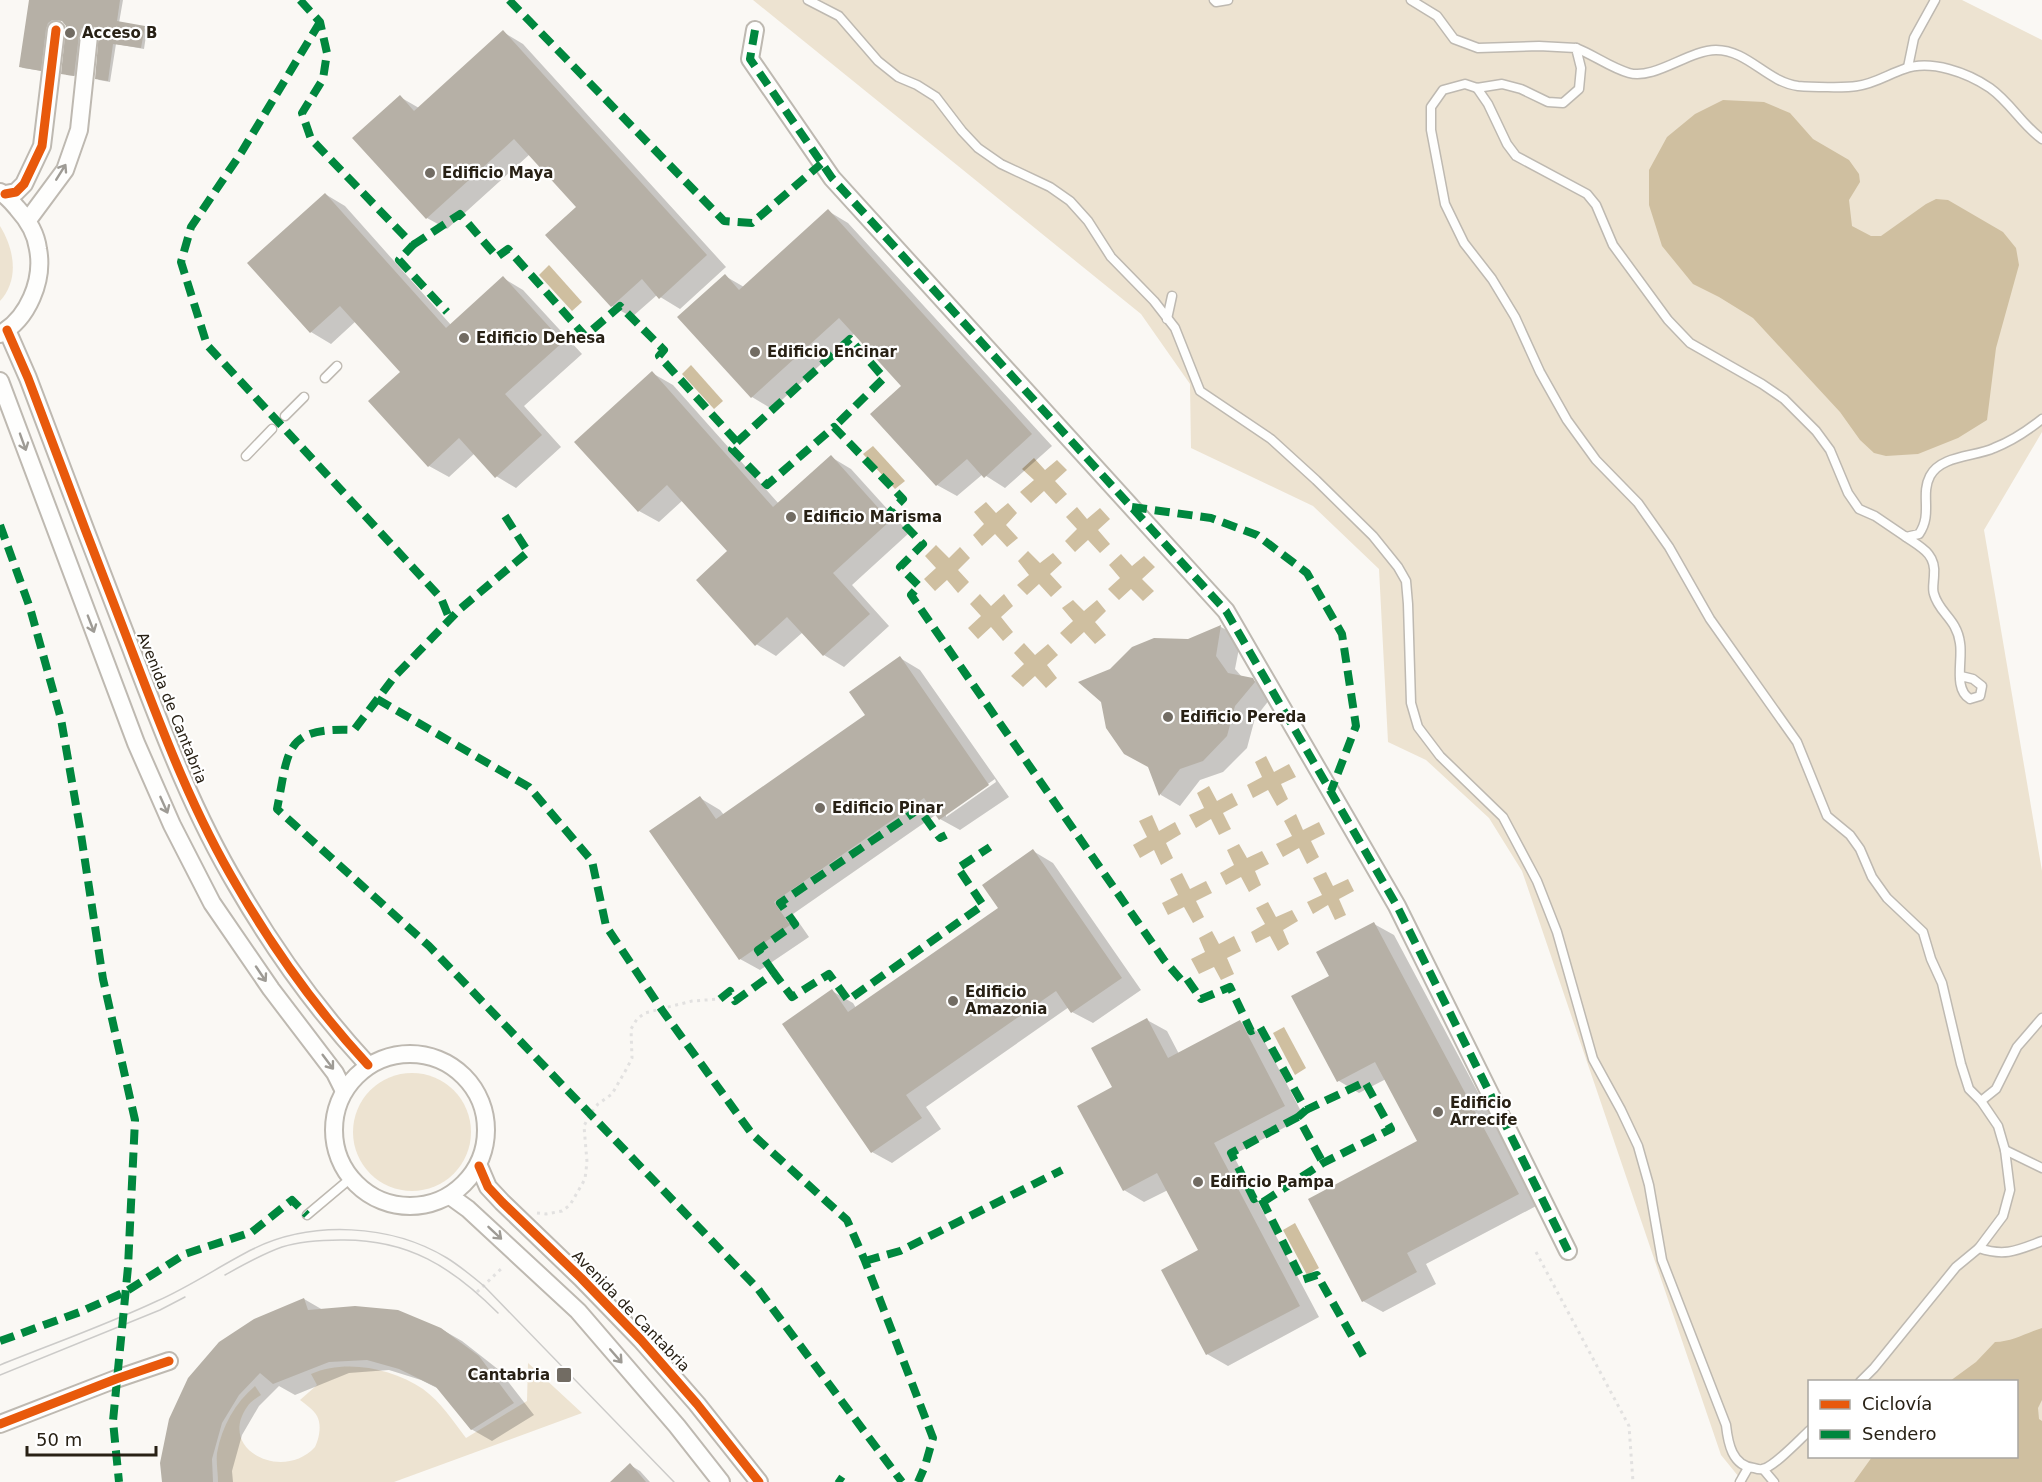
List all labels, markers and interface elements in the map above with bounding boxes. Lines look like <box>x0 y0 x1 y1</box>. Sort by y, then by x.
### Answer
place label: Acceso B <box>82 24 157 42</box>
marker: Acceso B <box>63 26 77 40</box>
one-way arrow <box>56 164 68 181</box>
place label: Edificio Maya <box>442 164 553 182</box>
marker: Edificio Maya <box>423 166 437 180</box>
place label: Edificio Dehesa <box>476 329 605 347</box>
marker: Edificio Dehesa <box>457 331 471 345</box>
place label: Edificio Encinar <box>767 343 898 361</box>
marker: Edificio Encinar <box>748 345 762 359</box>
one-way arrow <box>19 432 30 451</box>
place label: Edificio Marisma <box>803 508 942 526</box>
marker: Edificio Marisma <box>784 510 798 524</box>
one-way arrow <box>87 615 98 633</box>
street label: Avenida de Cantabria <box>133 630 211 786</box>
place label: Edificio Pereda <box>1180 708 1306 726</box>
marker: Edificio Pereda <box>1161 710 1175 724</box>
one-way arrow <box>159 796 170 814</box>
place label: Edificio Pinar <box>832 799 944 817</box>
marker: Edificio Pinar <box>813 801 827 815</box>
one-way arrow <box>255 965 267 982</box>
place label: Edificio Amazonia <box>965 983 1047 1018</box>
marker: Edificio Amazonia <box>946 994 960 1008</box>
one-way arrow <box>321 1054 334 1070</box>
place label: Edificio Arrecife <box>1450 1094 1517 1129</box>
marker: Edificio Arrecife <box>1431 1105 1445 1119</box>
place label: Edificio Pampa <box>1210 1173 1334 1191</box>
marker: Edificio Pampa <box>1191 1175 1205 1189</box>
one-way arrow <box>487 1226 502 1240</box>
street label: Avenida de Cantabria <box>568 1247 694 1375</box>
one-way arrow <box>609 1348 623 1363</box>
place label: Cantabria <box>468 1366 550 1384</box>
marker: Cantabria <box>555 1366 573 1384</box>
legend <box>1808 1380 2018 1458</box>
text: Ciclovía <box>1862 1393 1932 1414</box>
scale bar <box>27 1419 156 1457</box>
text: Sendero <box>1862 1423 1936 1444</box>
text: 50 m <box>36 1429 82 1450</box>

